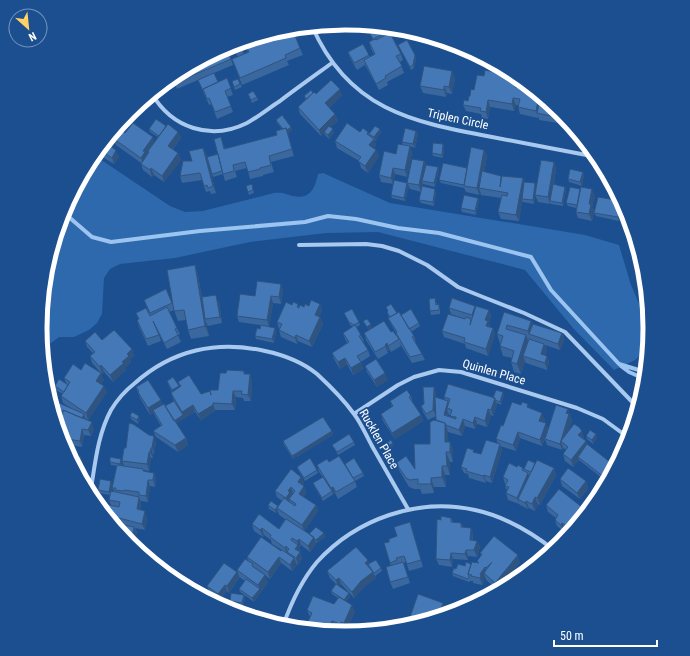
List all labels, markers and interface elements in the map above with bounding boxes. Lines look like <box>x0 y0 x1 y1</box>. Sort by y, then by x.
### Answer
north arrow <box>8 8 48 48</box>
text: N <box>26 29 38 44</box>
street label: Triplen Circle <box>426 106 490 132</box>
street label: Quinlen Place <box>461 356 527 388</box>
street label: Rucklen Place <box>356 407 402 472</box>
scale bar <box>554 622 657 648</box>
text: 50 m <box>560 629 584 643</box>

